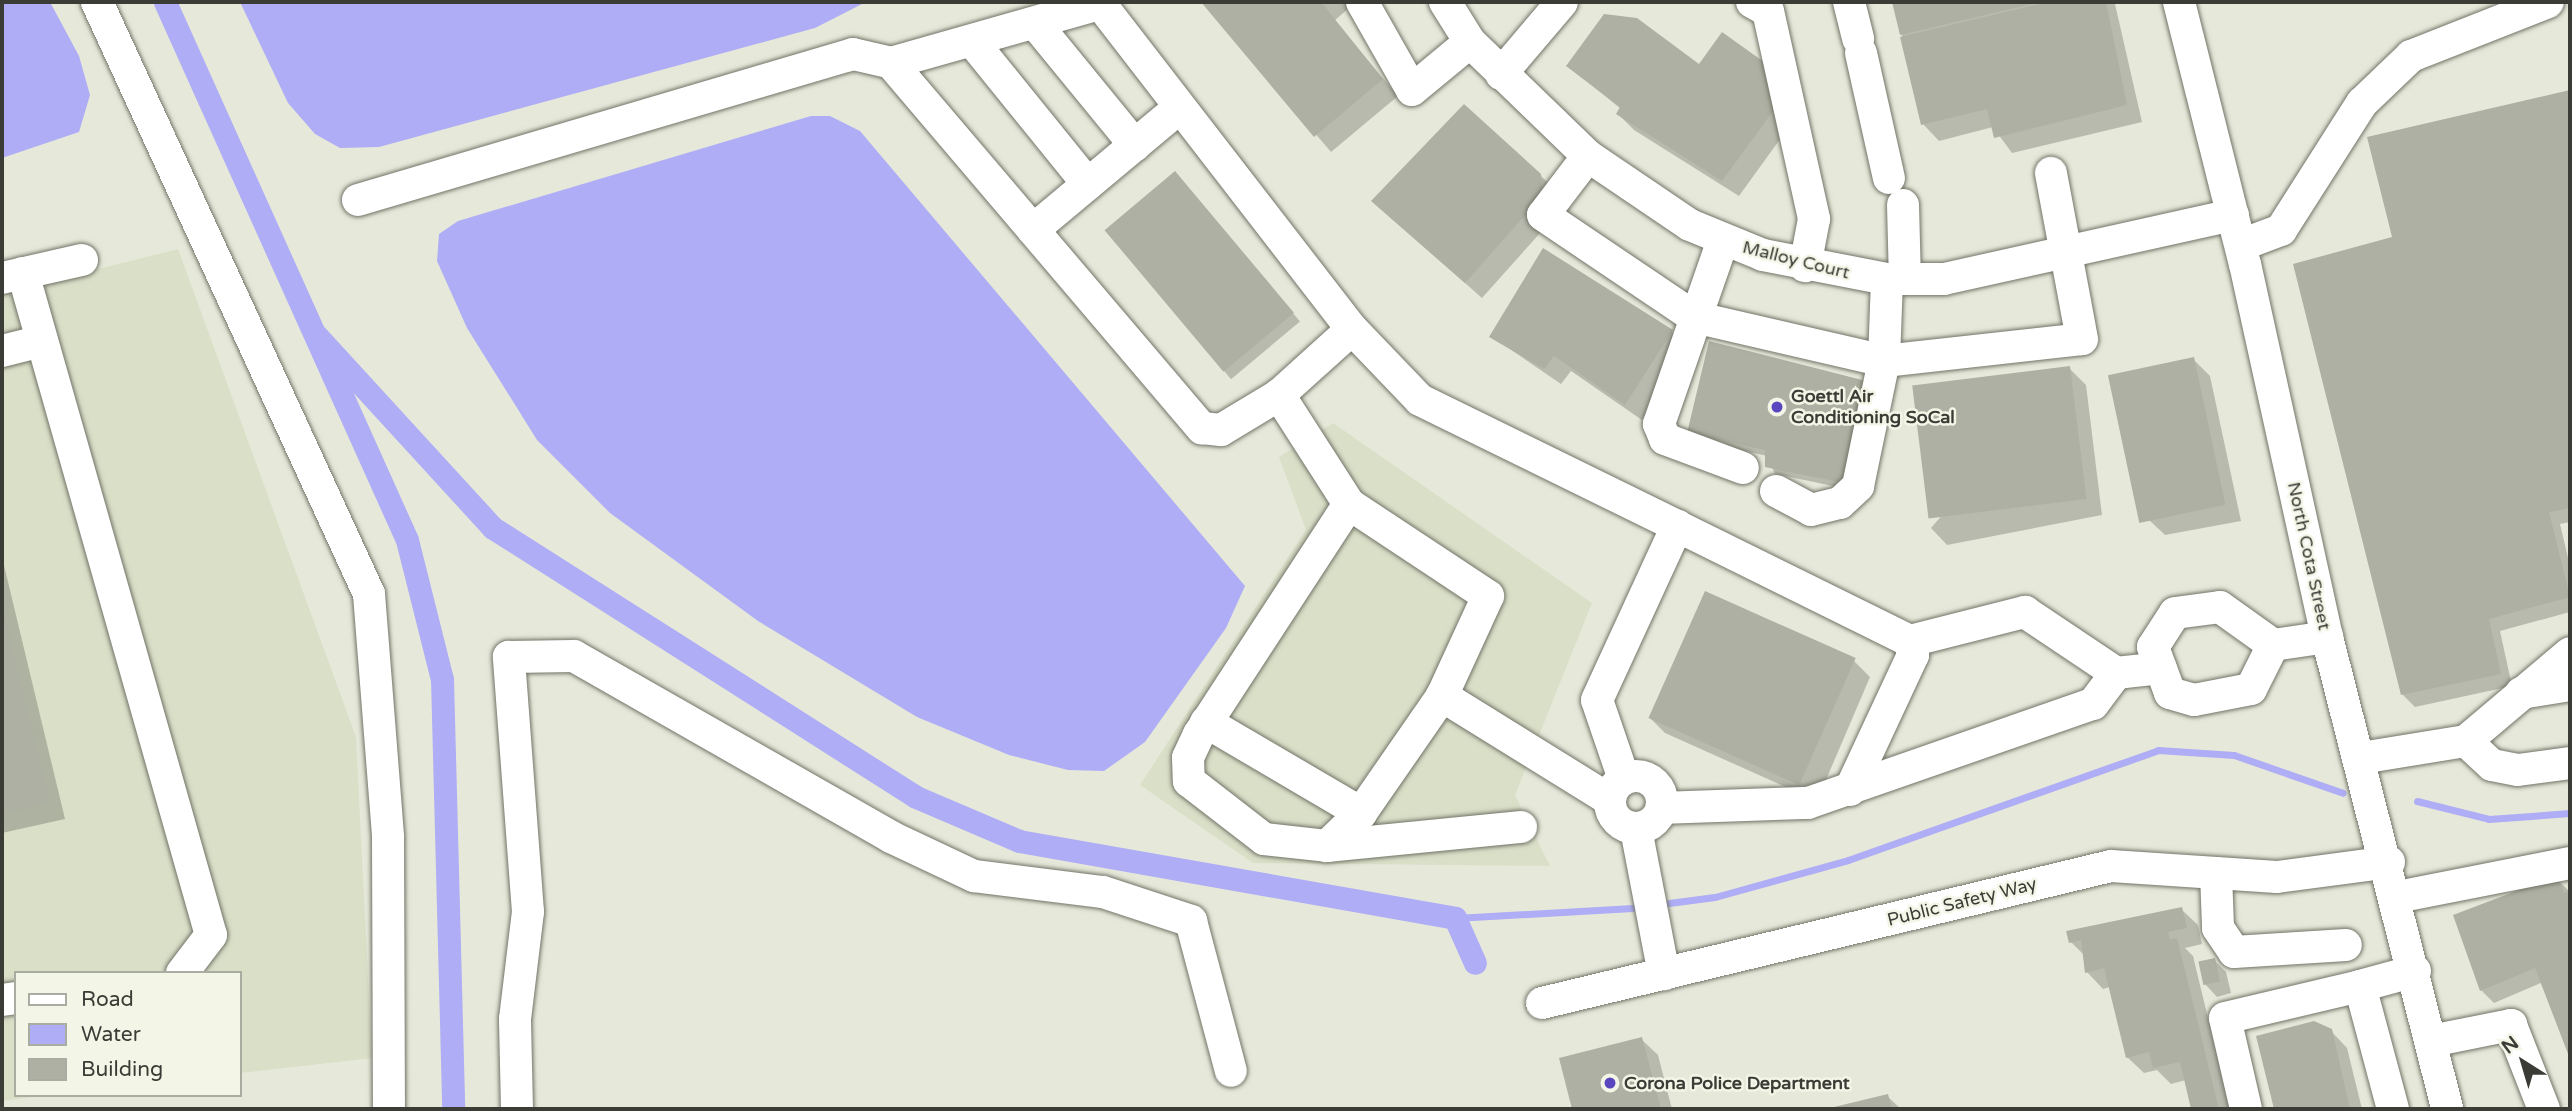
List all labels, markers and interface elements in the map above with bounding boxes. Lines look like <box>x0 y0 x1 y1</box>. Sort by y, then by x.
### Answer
street label: Malloy Court <box>1740 236 1852 284</box>
place label: Goettl Air Conditioning SoCal <box>1791 386 1955 428</box>
marker: Goettl Air Conditioning SoCal <box>1769 399 1785 415</box>
street label: North Cota Street <box>2283 480 2335 632</box>
street label: Public Safety Way <box>1885 873 2039 931</box>
legend <box>14 971 242 1097</box>
text: Road <box>81 987 134 1012</box>
text: Water <box>81 1022 141 1047</box>
north arrow <box>2488 1027 2558 1097</box>
text: N <box>2498 1032 2523 1059</box>
text: Building <box>81 1057 163 1082</box>
place label: Corona Police Department <box>1624 1072 1850 1094</box>
marker: Corona Police Department <box>1602 1075 1618 1091</box>

